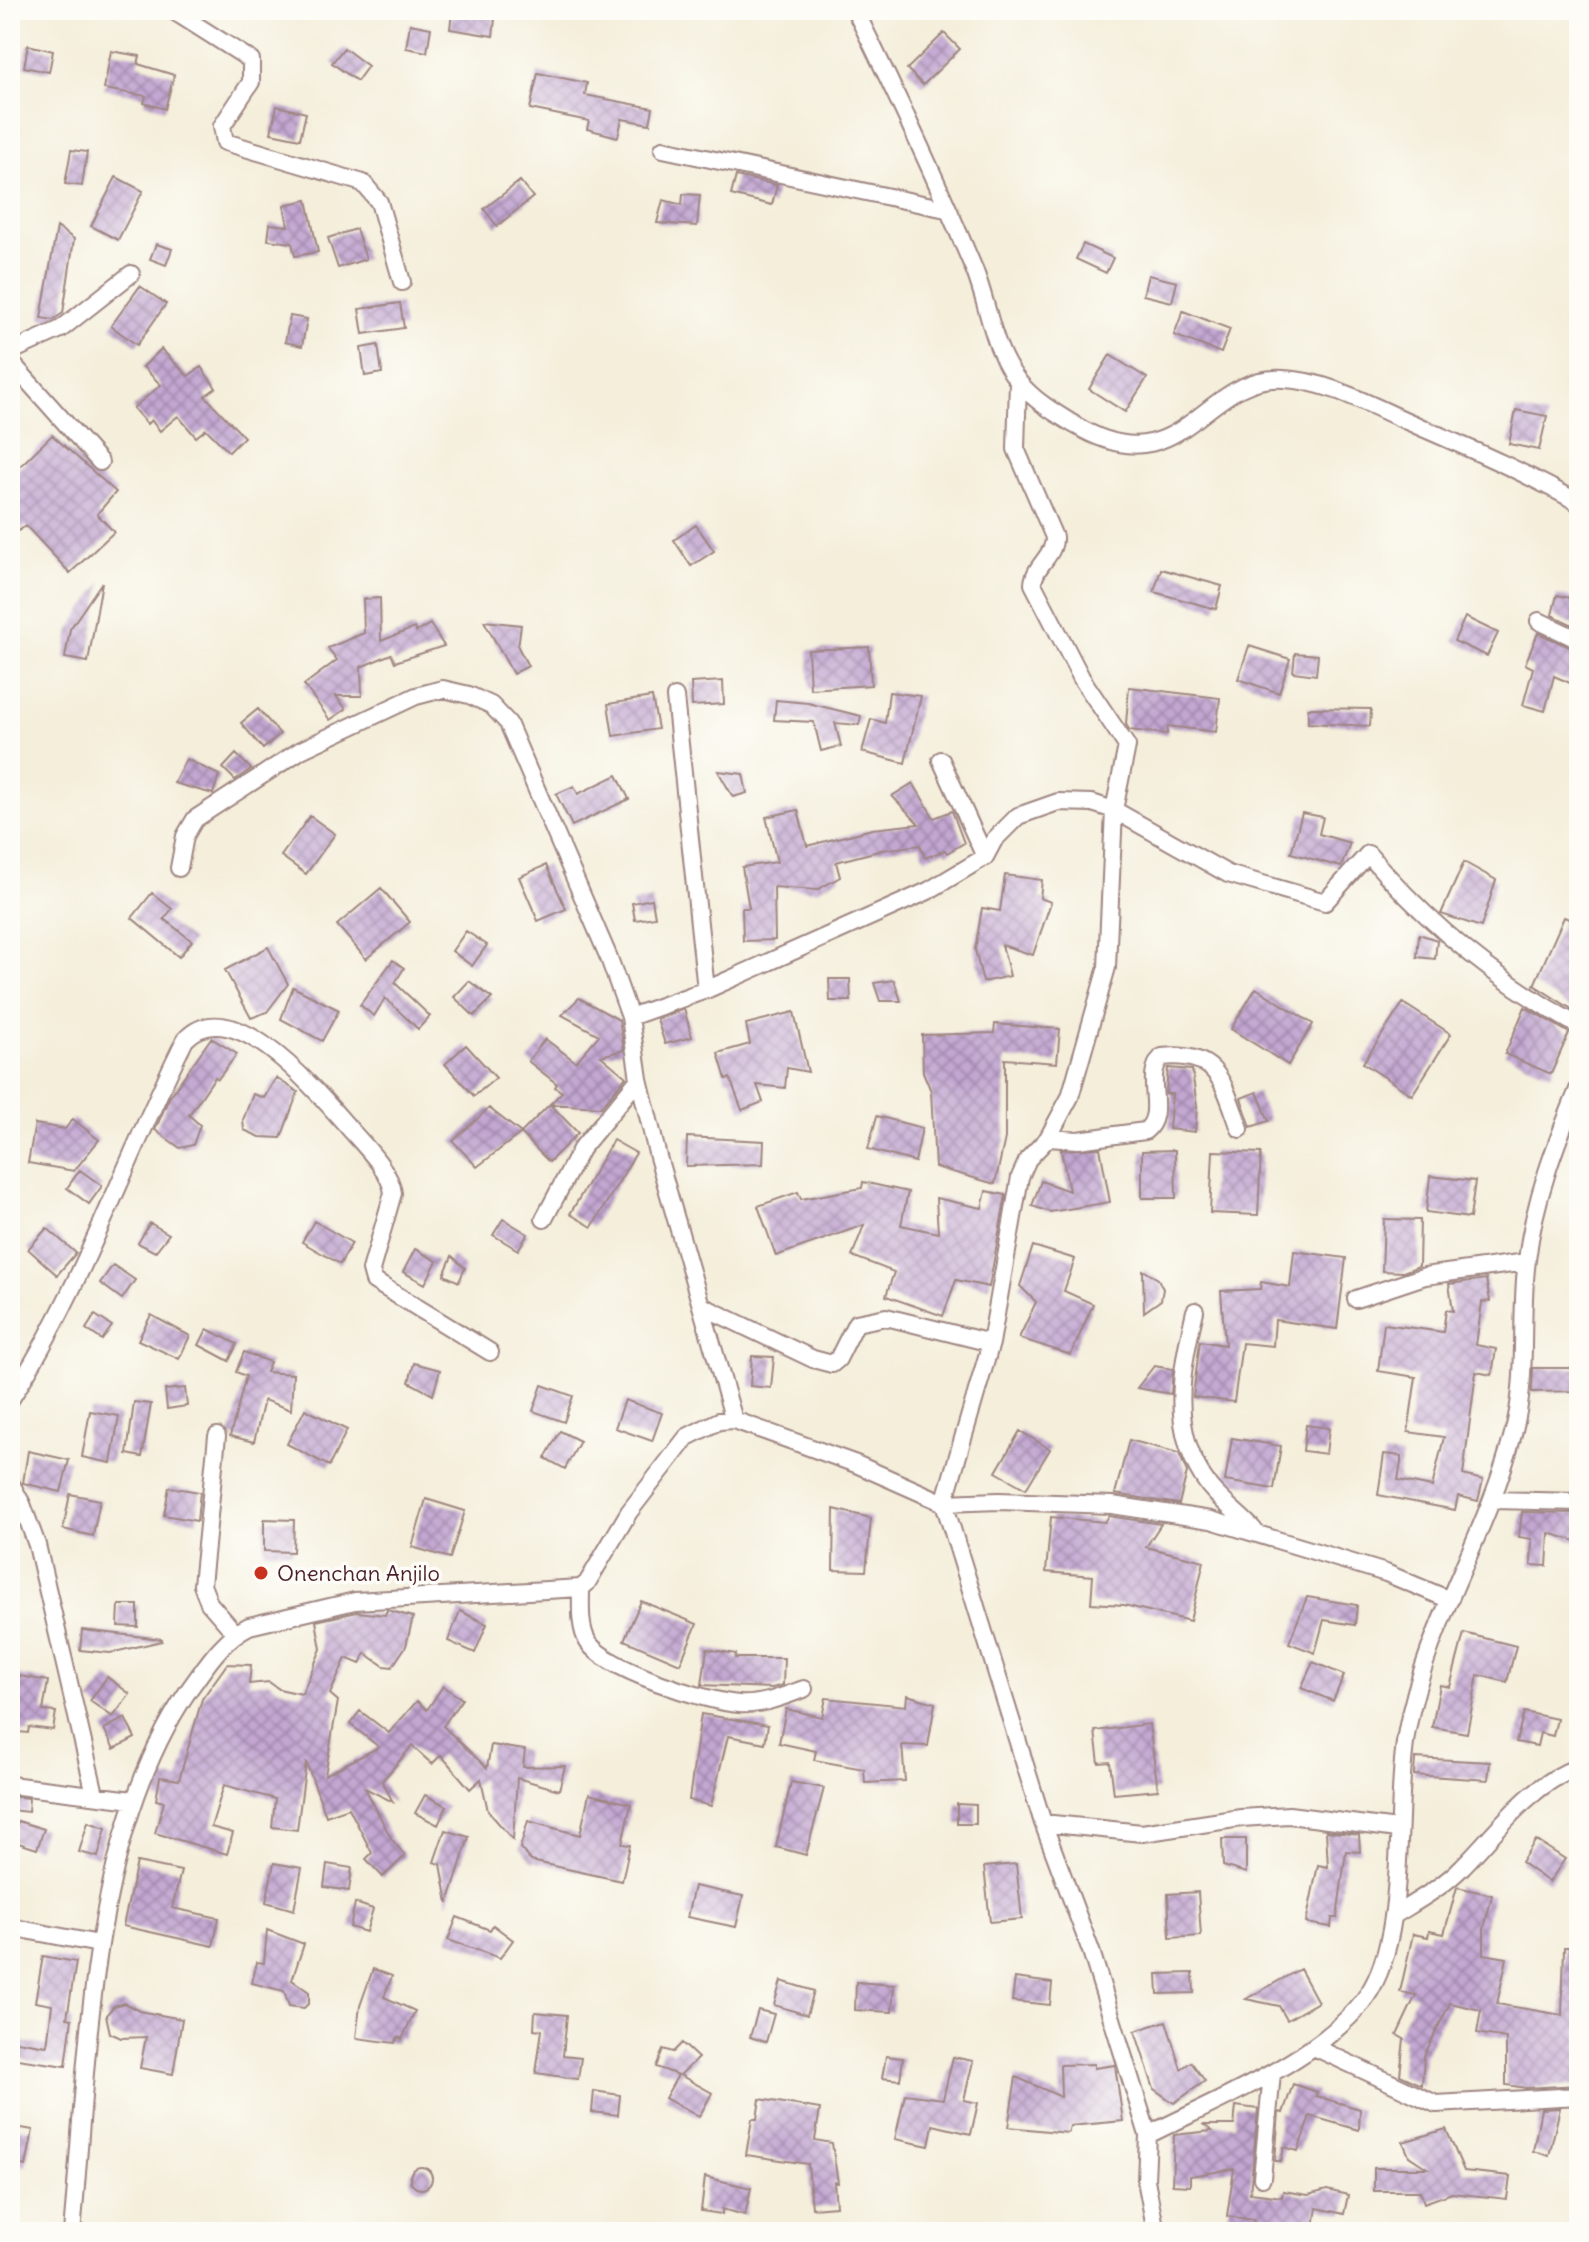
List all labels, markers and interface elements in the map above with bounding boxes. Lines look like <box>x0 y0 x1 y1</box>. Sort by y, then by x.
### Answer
place label: Onenchan Anjilo <box>277 1559 440 1587</box>
marker: Onenchan Anjilo <box>252 1564 270 1582</box>

